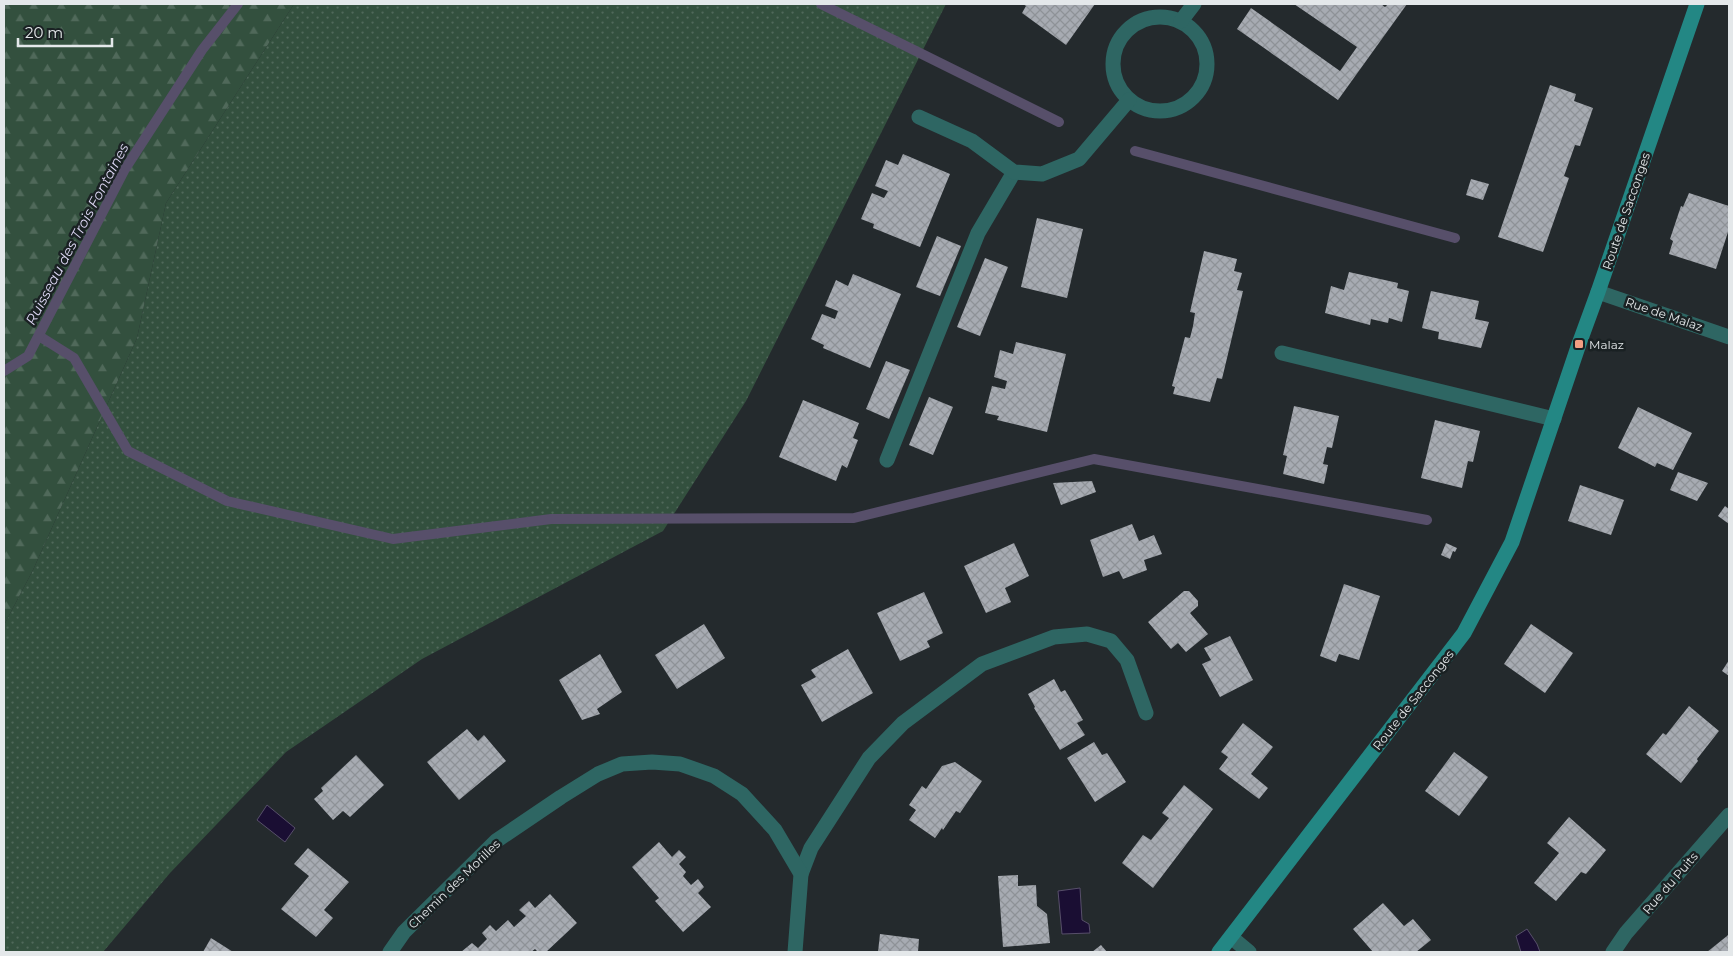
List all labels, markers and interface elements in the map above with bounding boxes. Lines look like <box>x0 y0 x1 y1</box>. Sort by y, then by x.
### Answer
scale bar <box>18 15 111 47</box>
text: 20 m <box>25 23 63 42</box>
water label: Ruisseau des Trois Fontaines <box>21 140 133 328</box>
street label: Route de Sacconges <box>1599 150 1653 271</box>
street label: Rue de Malaz <box>1623 294 1705 334</box>
place label: Malaz <box>1589 337 1624 352</box>
marker: Malaz <box>1573 338 1585 350</box>
street label: Route de Sacconges <box>1369 647 1457 753</box>
street label: Chemin des Morilles <box>405 836 503 932</box>
street label: Rue du Puits <box>1639 849 1701 917</box>

